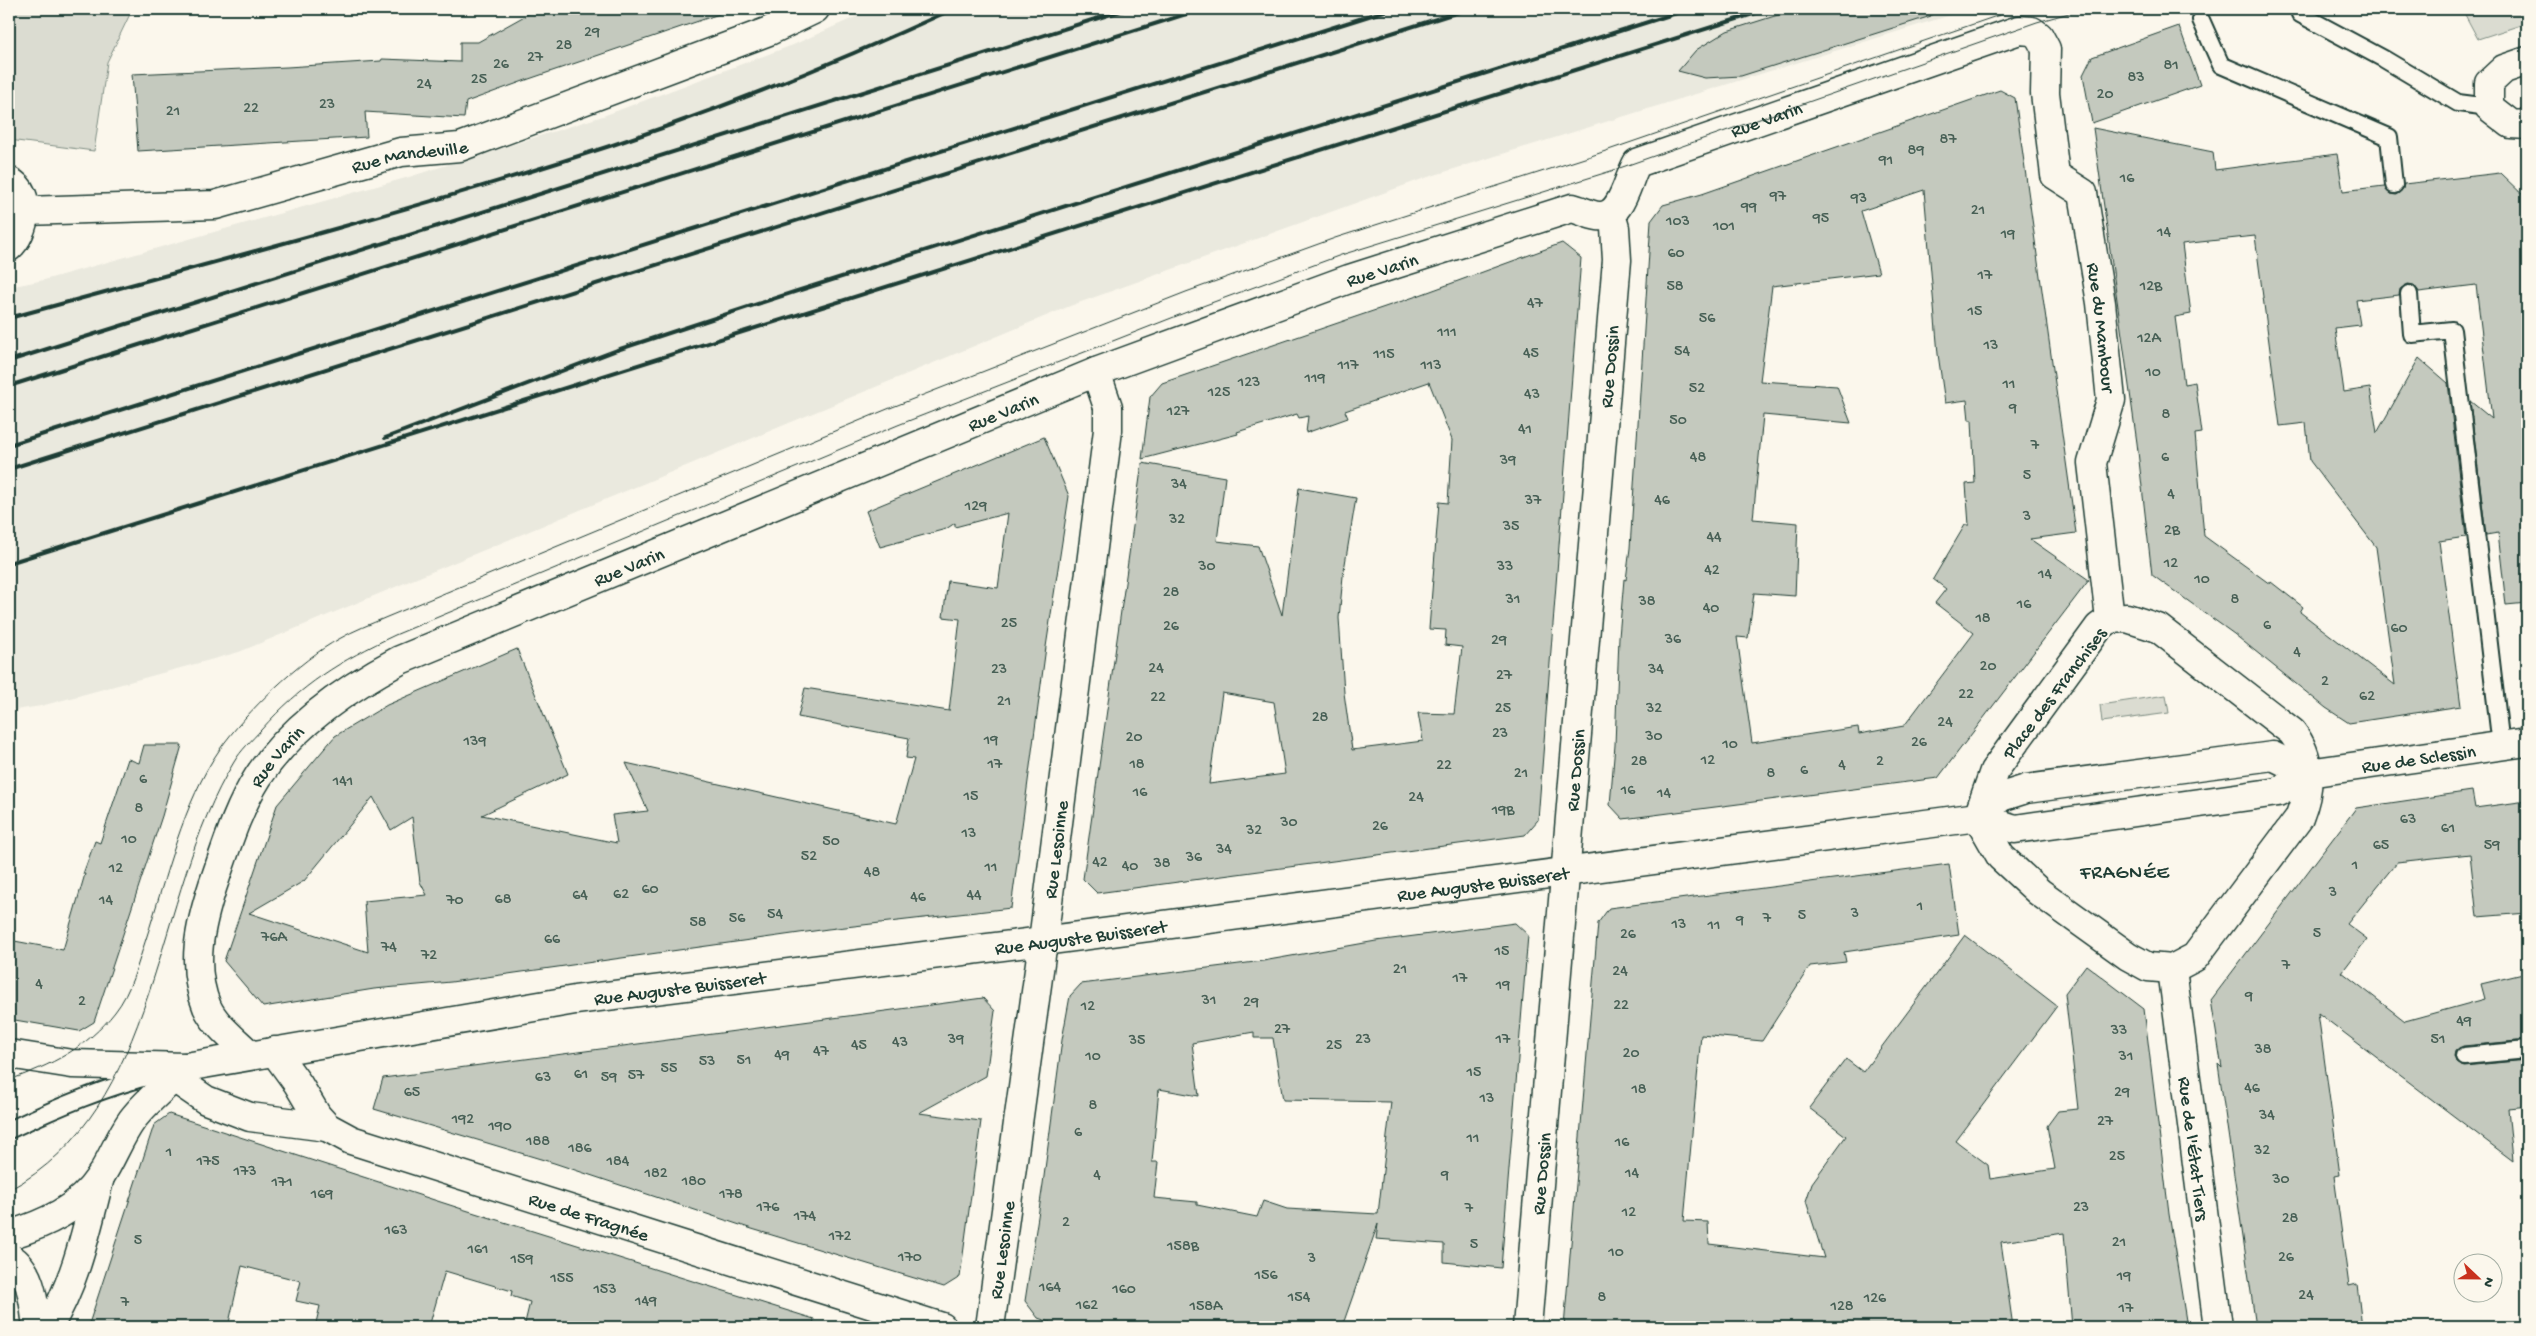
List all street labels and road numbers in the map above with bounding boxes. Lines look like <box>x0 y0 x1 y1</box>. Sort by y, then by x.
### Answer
street label: Rue Varin <box>1728 98 1806 144</box>
street label: Rue Mandeville <box>349 137 472 180</box>
street label: Rue Varin <box>1344 250 1422 294</box>
street label: Rue du Mambour <box>2080 261 2118 396</box>
street label: Rue Dossin <box>1597 325 1626 409</box>
street label: Rue Varin <box>965 389 1043 439</box>
street label: Rue Varin <box>591 544 668 594</box>
street label: Place des Franchises <box>1998 623 2113 765</box>
street label: Rue Varin <box>246 722 311 793</box>
street label: Rue Dossin <box>1563 728 1592 812</box>
street label: Rue de Sclessin <box>2360 741 2478 780</box>
street label: Rue Lesoinne <box>1040 799 1076 900</box>
street label: Rue Auguste Buisseret <box>1396 863 1573 909</box>
street label: Rue Auguste Buisseret <box>994 916 1170 962</box>
street label: Rue Auguste Buisseret <box>593 968 770 1013</box>
street label: Rue de l'État Tiers <box>2171 1076 2212 1223</box>
street label: Rue Dossin <box>1528 1132 1558 1216</box>
street label: Rue de Fragnée <box>525 1189 651 1249</box>
street label: Rue Lesoinne <box>986 1199 1022 1301</box>

